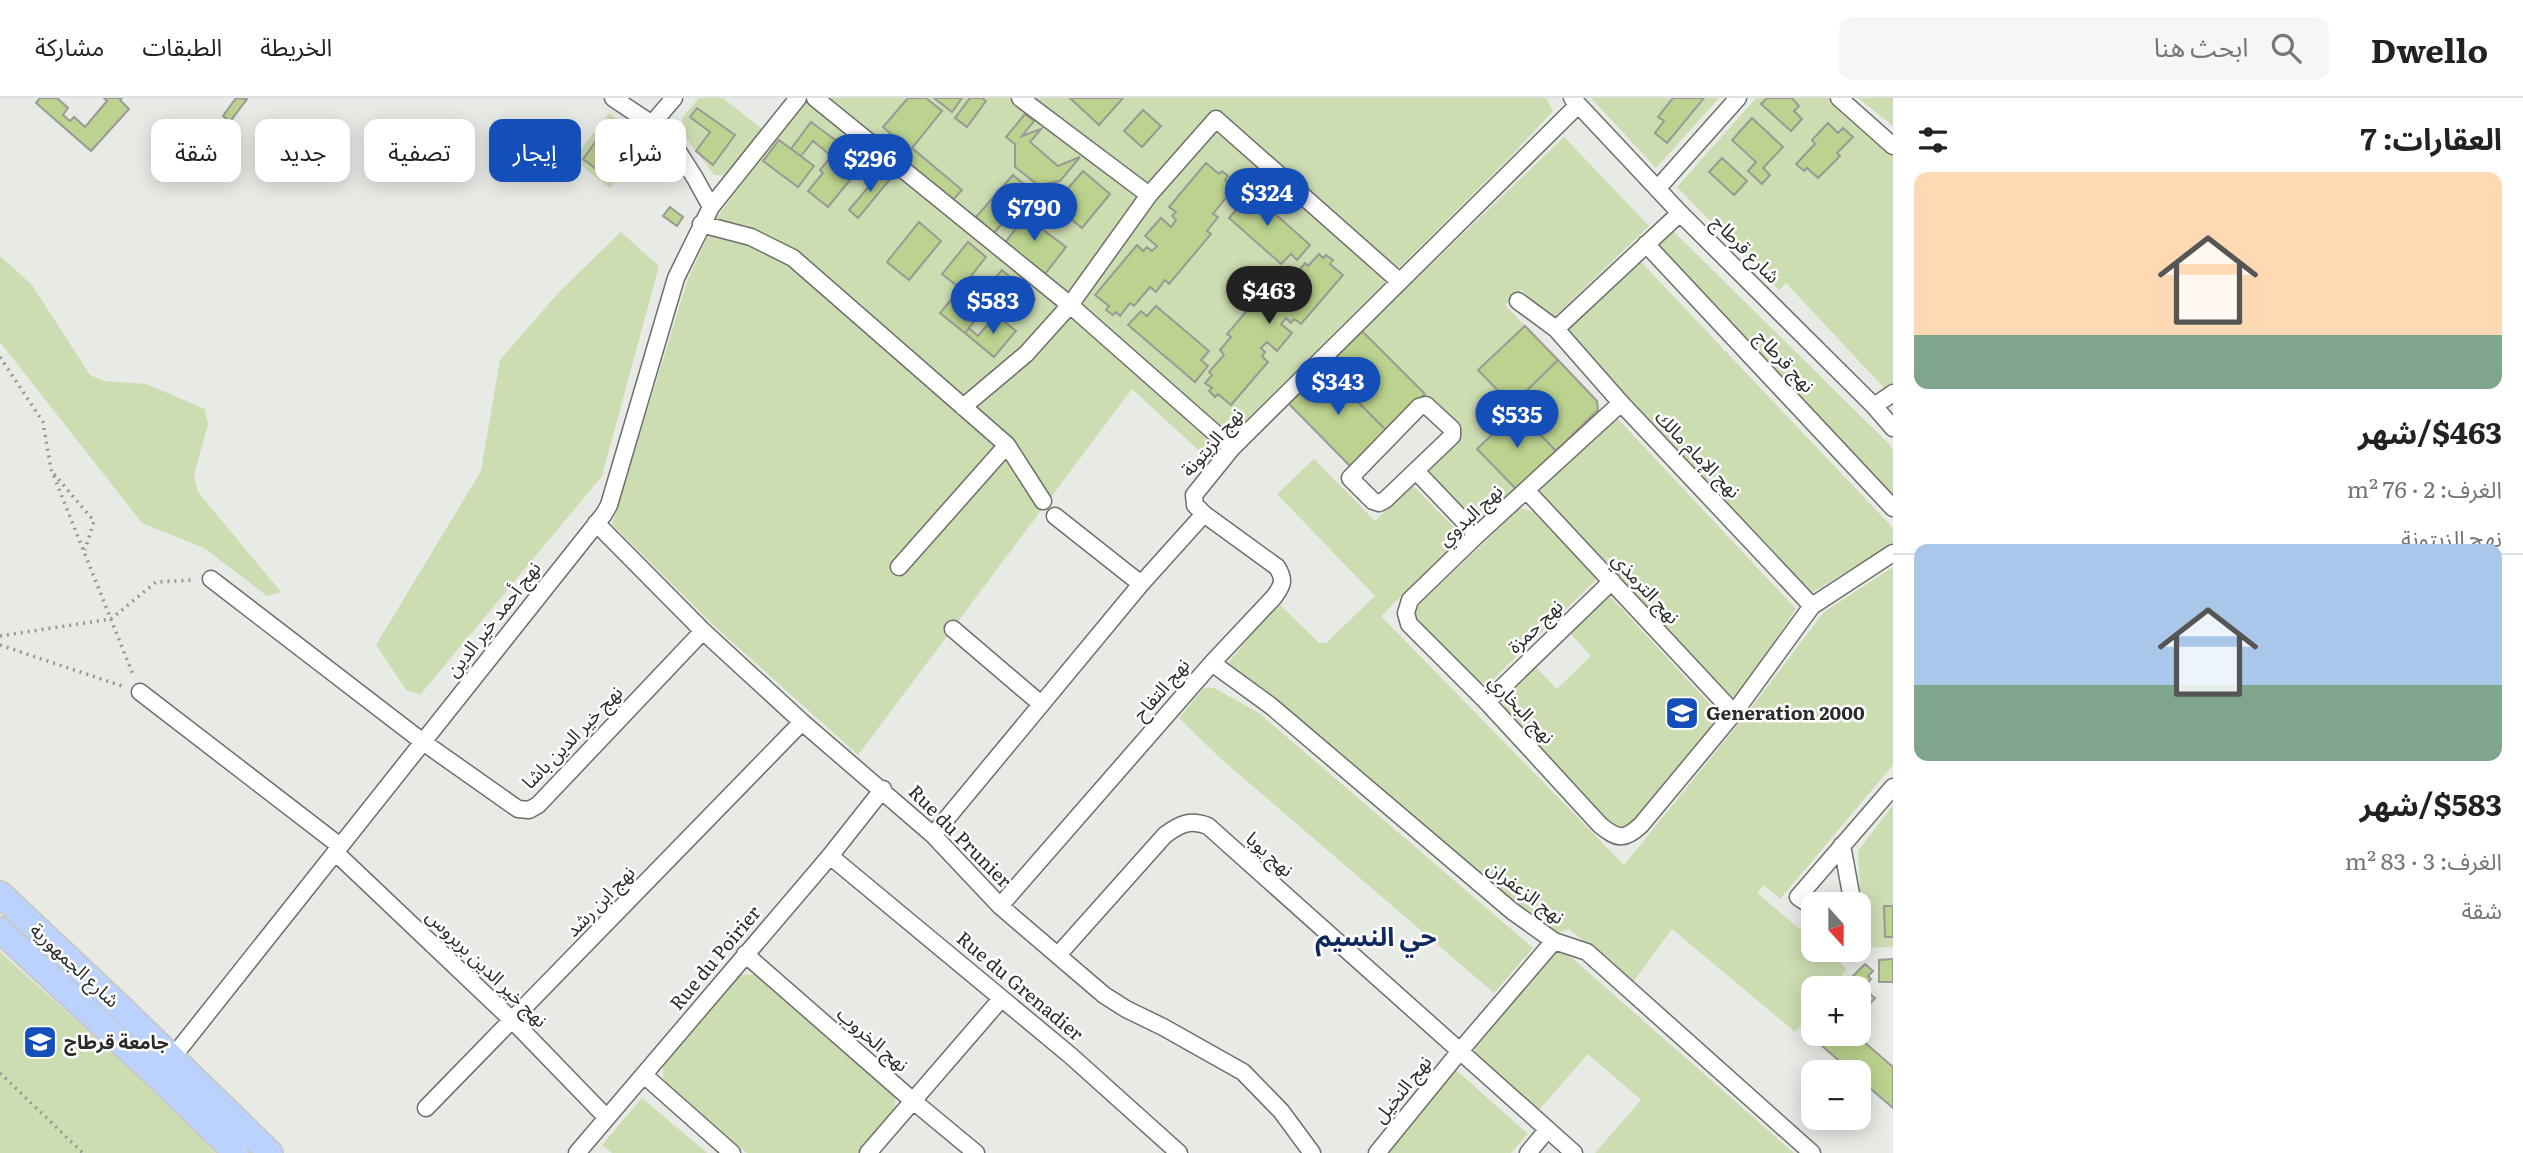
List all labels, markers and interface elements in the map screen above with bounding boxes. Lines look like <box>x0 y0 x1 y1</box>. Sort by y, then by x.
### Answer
search box <box>1839 17 2329 80</box>
text: Dwello <box>2371 24 2488 73</box>
text: ابحث هنا <box>2154 26 2249 65</box>
text: مشاركة <box>35 28 104 63</box>
text: الطبقات <box>142 28 222 63</box>
text: الخريطة <box>260 28 332 63</box>
icon: search <box>2267 29 2305 67</box>
text: العقارات: 7 <box>2360 115 2502 159</box>
chip: شقة <box>151 119 241 182</box>
chip: جديد <box>255 119 350 182</box>
chip: تصفية <box>364 119 475 182</box>
chip: إيجار <box>489 119 581 182</box>
chip: شراء <box>595 119 686 182</box>
icon: filters <box>1914 121 1952 159</box>
pin: $296 <box>829 134 911 194</box>
text: $296 <box>844 140 896 174</box>
pin: $324 <box>1226 169 1308 228</box>
text: $324 <box>1241 174 1293 208</box>
pin: $790 <box>993 184 1075 243</box>
text: $790 <box>1007 189 1061 223</box>
street label: شارع قرطاج <box>1705 208 1787 290</box>
icon: home <box>2145 217 2271 343</box>
pin: $463 <box>1228 266 1310 326</box>
text: $463 <box>1242 272 1296 306</box>
pin: $583 <box>952 276 1034 336</box>
text: $583 <box>967 282 1019 316</box>
street label: نهج قرطاج <box>1748 323 1822 399</box>
pin: $343 <box>1297 358 1379 417</box>
text: $343 <box>1311 363 1365 397</box>
pin: $535 <box>1476 390 1558 450</box>
text: $535 <box>1491 396 1543 430</box>
street label: نهج الزيتونة <box>1173 401 1251 483</box>
street label: نهج الإمام مالك <box>1648 403 1748 505</box>
text: $463/شهر <box>2358 409 2502 453</box>
text: الغرف: 2 · 76 m² <box>2347 471 2502 505</box>
street label: نهج البدوي <box>1431 477 1510 554</box>
text: نهج الزيتونة <box>2401 520 2502 554</box>
street label: نهج الترمذي <box>1604 545 1687 631</box>
street label: نهج أحمد خير الدين <box>438 555 548 683</box>
icon: home <box>2145 589 2271 715</box>
street label: نهج حمزة <box>1500 592 1570 660</box>
street label: نهج التفاح <box>1125 651 1197 727</box>
street label: نهج البخاري <box>1481 667 1562 751</box>
street label: نهج خير الدين باشا <box>515 678 629 796</box>
school or university icon: Generation 2000 <box>1663 694 1701 732</box>
place label: Generation 2000 <box>1706 698 1865 726</box>
street label: Rue du Prunier <box>903 777 1019 893</box>
text: $583/شهر <box>2360 781 2502 825</box>
street label: نهج يوبا <box>1239 824 1301 884</box>
text: الغرف: 3 · 83 m² <box>2345 843 2502 877</box>
street label: نهج الزعفران <box>1481 853 1571 931</box>
street label: نهج ابن رشد <box>558 858 642 944</box>
north arrow <box>1801 892 1871 962</box>
map controls <box>1801 892 1871 1130</box>
text: شقة <box>2461 892 2502 926</box>
street label: Rue du Poirier <box>662 899 766 1016</box>
street label: نهج خير الدين بربروس <box>419 902 555 1034</box>
street label: شارع الجمهورية <box>24 915 127 1014</box>
district label: حي النسيم <box>1315 915 1437 958</box>
street label: Rue du Grenadier <box>951 924 1090 1047</box>
button: + <box>1801 976 1871 1046</box>
street label: نهج الخروب <box>830 999 916 1079</box>
school or university icon: جامعة قرطاج <box>21 1023 59 1061</box>
place label: جامعة قرطاج <box>64 1027 169 1056</box>
street label: نهج النخيل <box>1365 1049 1439 1129</box>
button: − <box>1801 1060 1871 1130</box>

